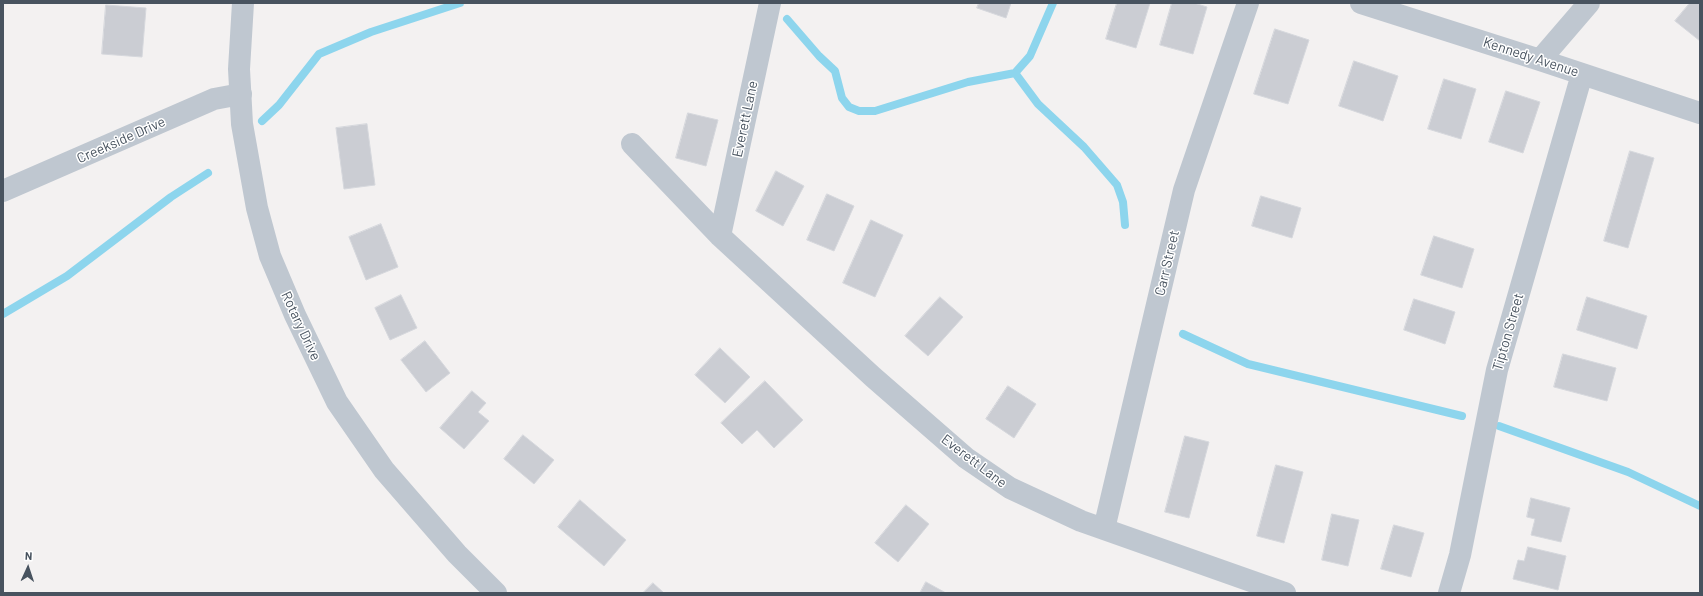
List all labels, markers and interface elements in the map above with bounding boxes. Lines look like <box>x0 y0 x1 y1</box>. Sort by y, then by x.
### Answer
street label: Kennedy Avenue <box>1481 34 1581 80</box>
street label: Everett Lane <box>729 79 761 159</box>
street label: Creekside Drive <box>74 113 168 167</box>
street label: Carr Street <box>1151 229 1183 297</box>
street label: Rotary Drive <box>278 289 324 363</box>
street label: Tipton Street <box>1489 291 1527 373</box>
street label: Everett Lane <box>938 431 1010 491</box>
north arrow <box>8 548 48 588</box>
text: N <box>25 549 33 562</box>

